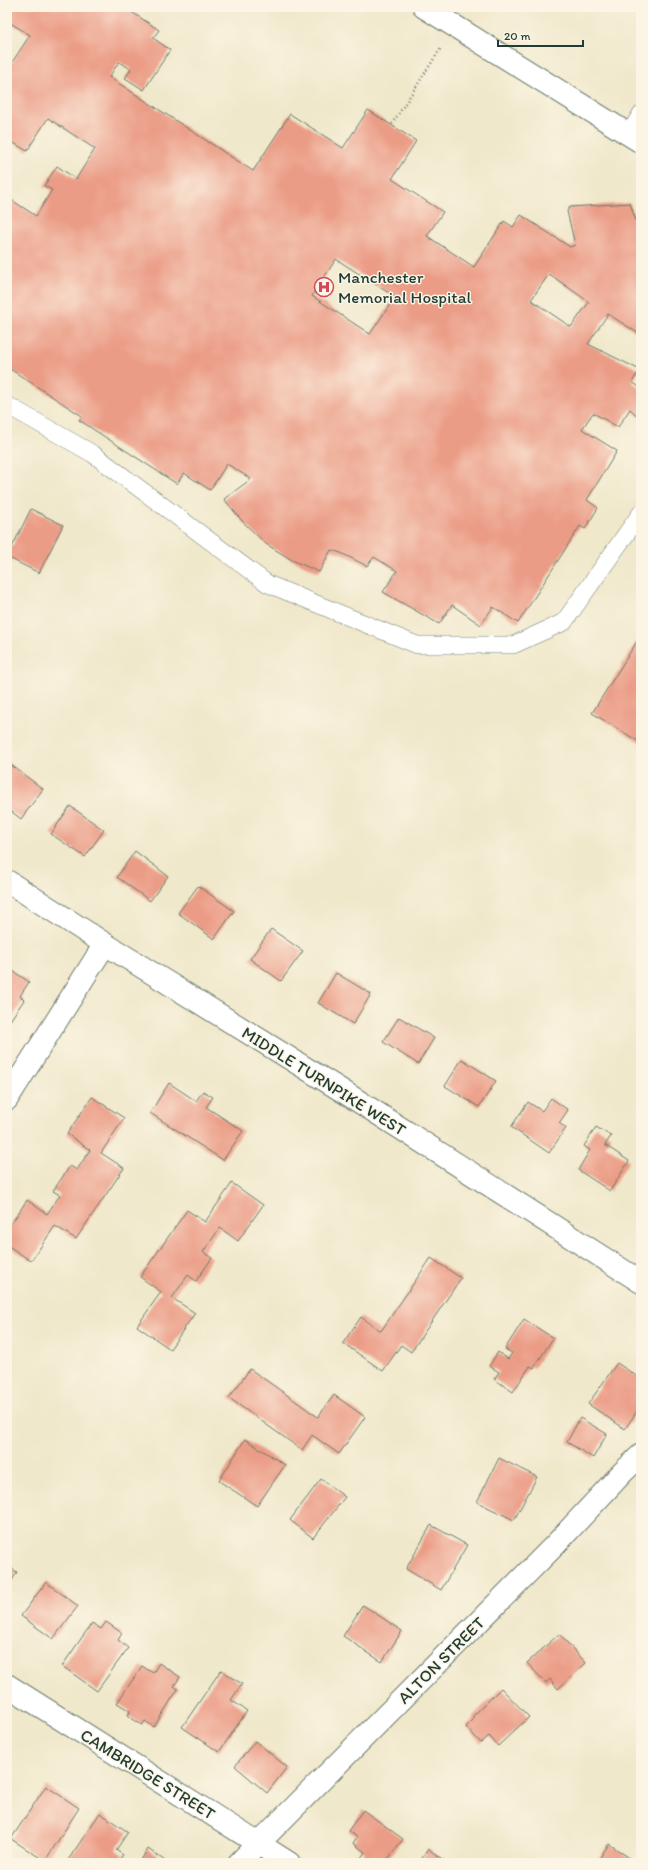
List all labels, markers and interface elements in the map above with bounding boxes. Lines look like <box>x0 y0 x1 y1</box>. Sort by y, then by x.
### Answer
scale bar <box>498 22 583 48</box>
text: 20 m <box>504 29 531 43</box>
place label: Manchester Memorial Hospital <box>338 267 472 307</box>
hospital icon: Manchester Memorial Hospital <box>313 276 335 298</box>
street label: MIDDLE TURNPIKE WEST <box>238 1022 410 1140</box>
street label: ALTON STREET <box>393 1612 489 1708</box>
street label: CAMBRIDGE STREET <box>77 1724 219 1824</box>

